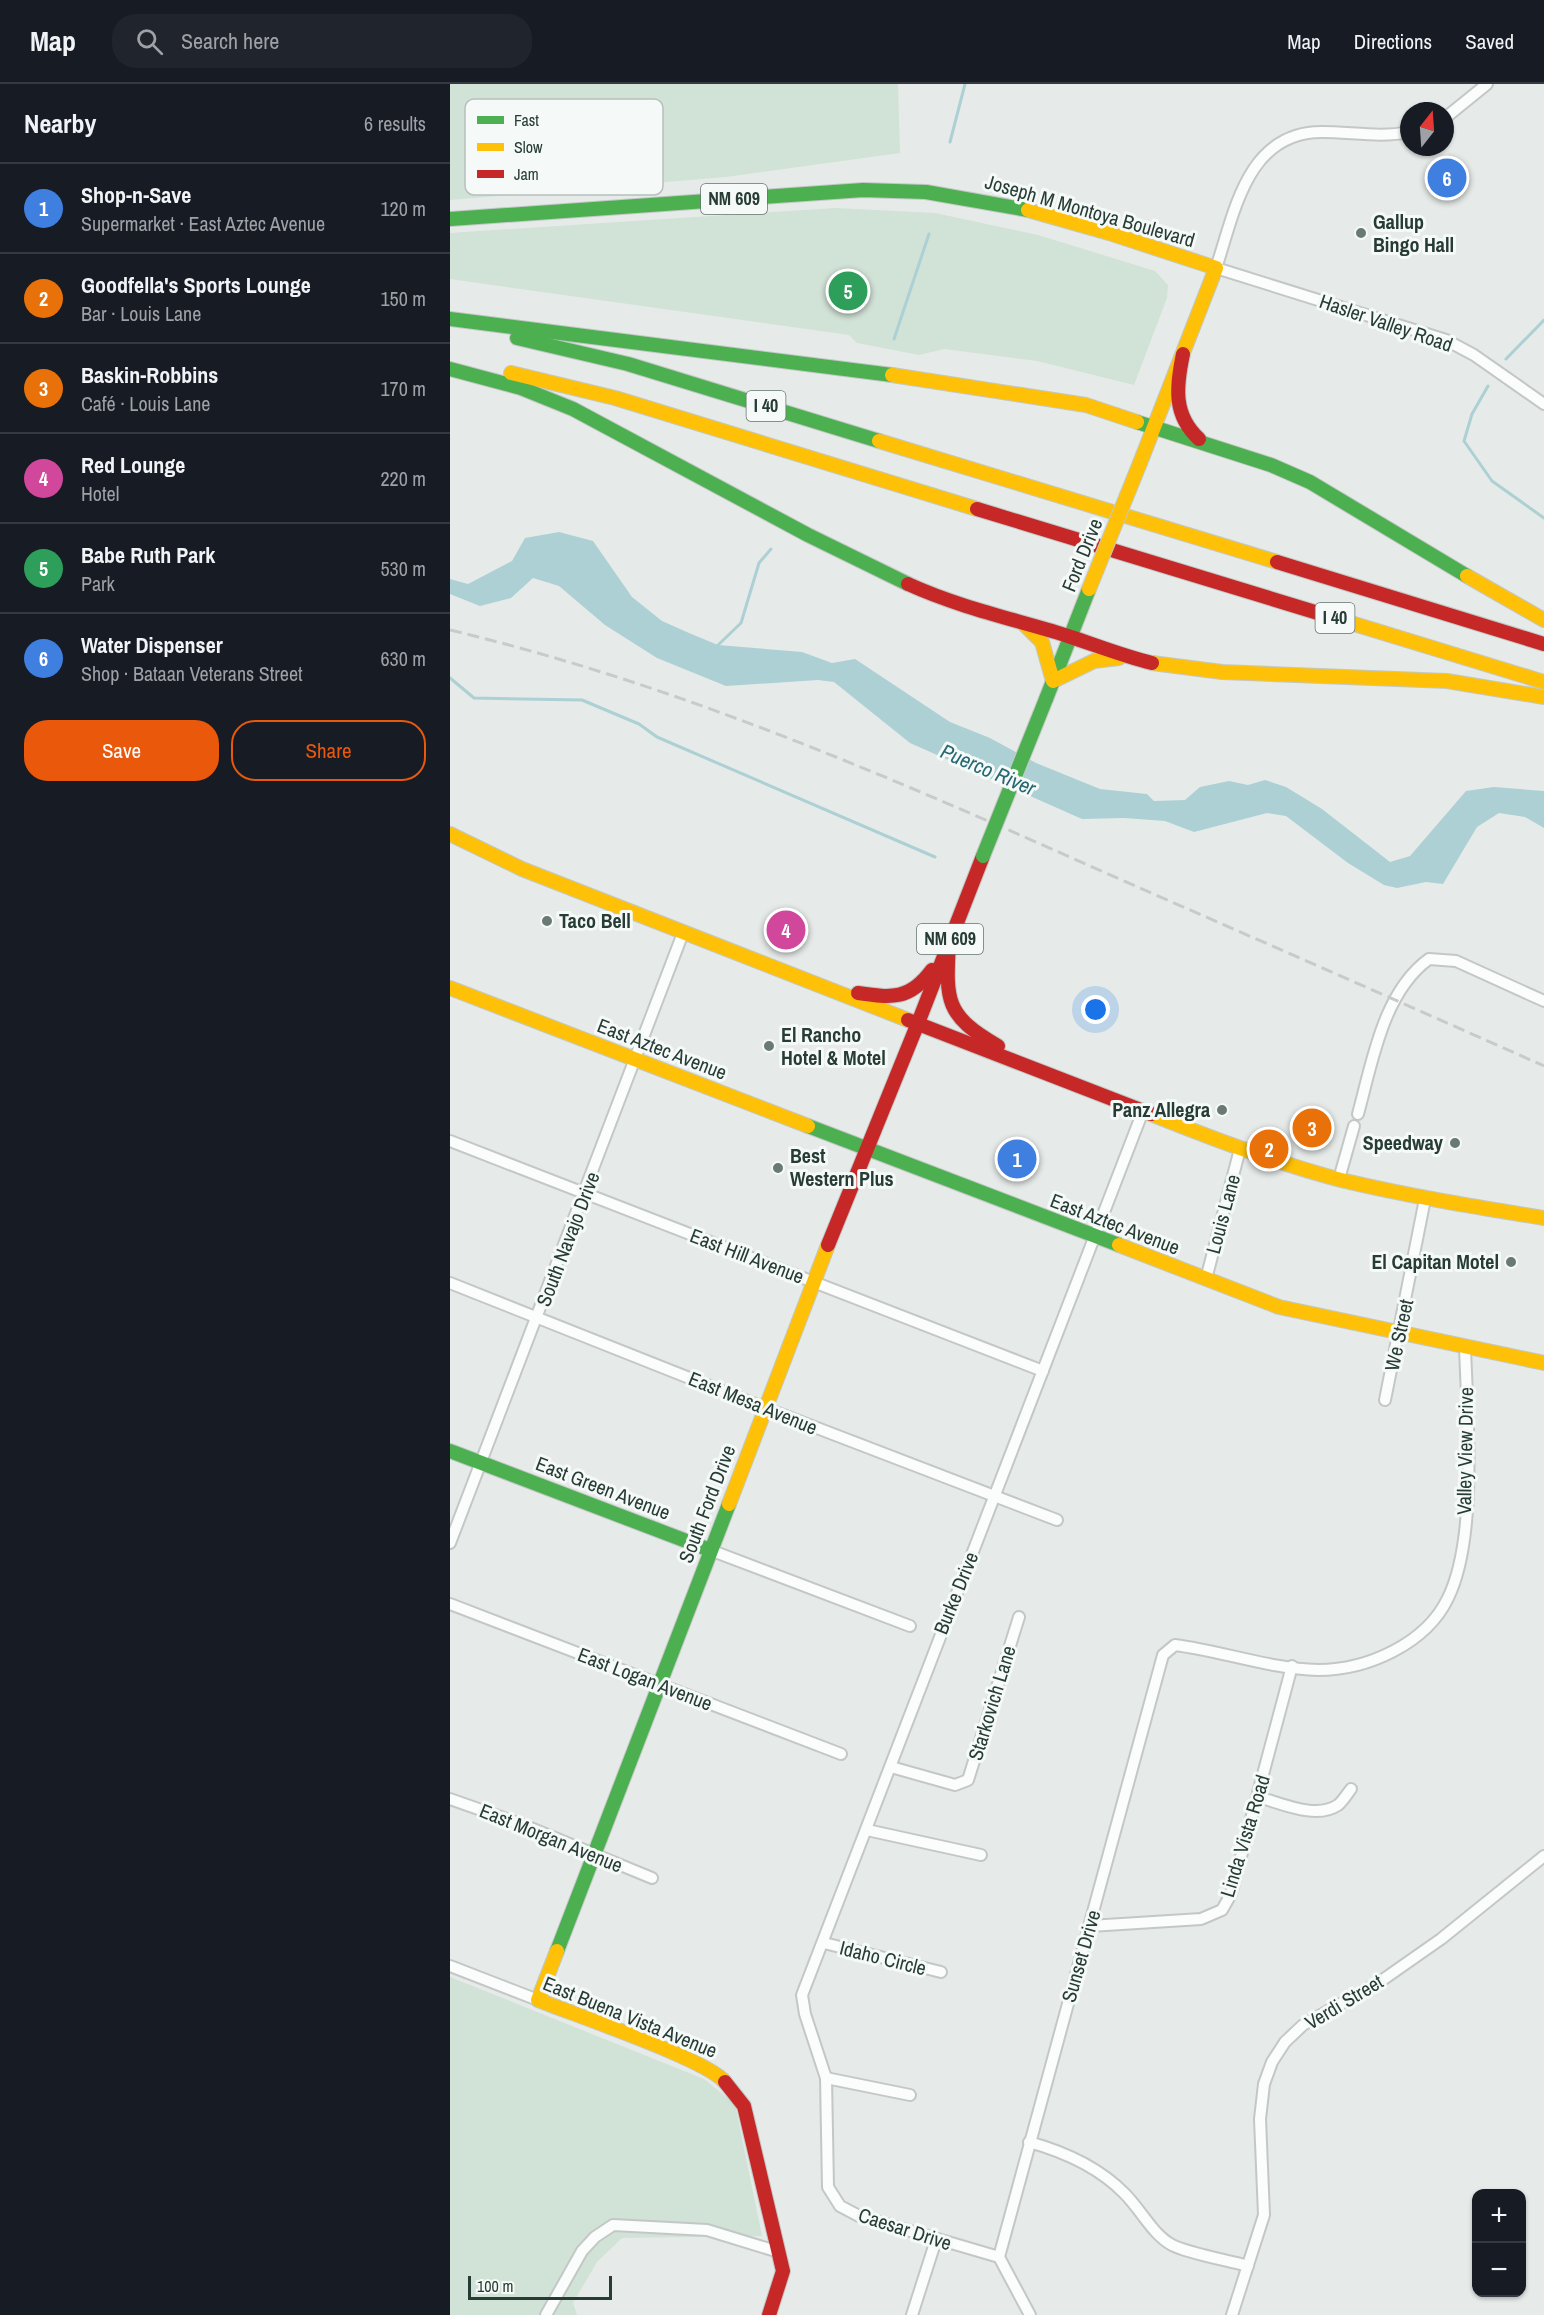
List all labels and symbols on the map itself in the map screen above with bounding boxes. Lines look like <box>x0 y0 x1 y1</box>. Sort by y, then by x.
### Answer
legend <box>465 99 663 195</box>
north arrow <box>1400 102 1454 156</box>
text: Fast <box>514 109 539 131</box>
text: Slow <box>514 136 543 158</box>
pin: 6 <box>1428 156 1466 200</box>
text: Jam <box>514 163 539 185</box>
street label: Joseph M Montoya Boulevard <box>982 168 1198 253</box>
road number: NM 609 <box>701 184 767 214</box>
place label: Gallup Bingo Hall <box>1373 208 1454 258</box>
marker: Gallup Bingo Hall <box>1354 226 1368 240</box>
pin: 5 <box>828 268 868 314</box>
street label: Hasler Valley Road <box>1316 287 1456 358</box>
road number: I 40 <box>746 391 786 421</box>
street label: Ford Drive <box>1055 514 1108 595</box>
road number: I 40 <box>1316 603 1354 633</box>
water label: Puerco River <box>936 737 1041 803</box>
place label: Taco Bell <box>559 907 631 934</box>
pin: 4 <box>766 908 806 952</box>
marker: Taco Bell <box>540 914 554 928</box>
road number: NM 609 <box>917 924 983 954</box>
your location <box>1081 995 1110 1024</box>
street label: East Aztec Avenue <box>594 1011 731 1086</box>
place label: El Rancho Hotel & Motel <box>781 1021 886 1071</box>
marker: El Rancho Hotel & Motel <box>762 1039 776 1053</box>
place label: Panz Allegra <box>1112 1096 1210 1123</box>
marker: Panz Allegra <box>1215 1103 1229 1117</box>
pin: 3 <box>1292 1106 1332 1150</box>
pin: 2 <box>1250 1126 1288 1172</box>
place label: Speedway <box>1363 1129 1444 1156</box>
pin: 1 <box>998 1136 1036 1182</box>
marker: Speedway <box>1448 1136 1462 1150</box>
place label: Best Western Plus <box>790 1142 894 1192</box>
marker: Best Western Plus <box>771 1161 785 1175</box>
street label: South Navajo Drive <box>529 1168 606 1310</box>
street label: Louis Lane <box>1199 1171 1246 1257</box>
street label: East Aztec Avenue <box>1047 1186 1184 1261</box>
street label: East Hill Avenue <box>686 1221 808 1290</box>
place label: El Capitan Motel <box>1371 1248 1499 1275</box>
marker: El Capitan Motel <box>1504 1255 1518 1269</box>
street label: We Street <box>1378 1296 1419 1373</box>
street label: East Mesa Avenue <box>685 1364 822 1441</box>
street label: Valley View Drive <box>1450 1387 1479 1515</box>
street label: South Ford Drive <box>672 1441 741 1567</box>
street label: East Green Avenue <box>532 1449 674 1526</box>
street label: Burke Drive <box>927 1548 984 1638</box>
street label: East Logan Avenue <box>574 1640 716 1717</box>
street label: Starkovich Lane <box>961 1642 1022 1763</box>
street label: Linda Vista Road <box>1213 1771 1276 1900</box>
street label: East Morgan Avenue <box>476 1797 627 1879</box>
street label: Sunset Drive <box>1054 1907 1107 2005</box>
street label: Idaho Circle <box>837 1934 929 1981</box>
street label: Verdi Street <box>1300 1967 1388 2035</box>
street label: East Buena Vista Avenue <box>539 1969 721 2064</box>
street label: Caesar Drive <box>855 2201 955 2256</box>
scale bar <box>468 2273 612 2300</box>

